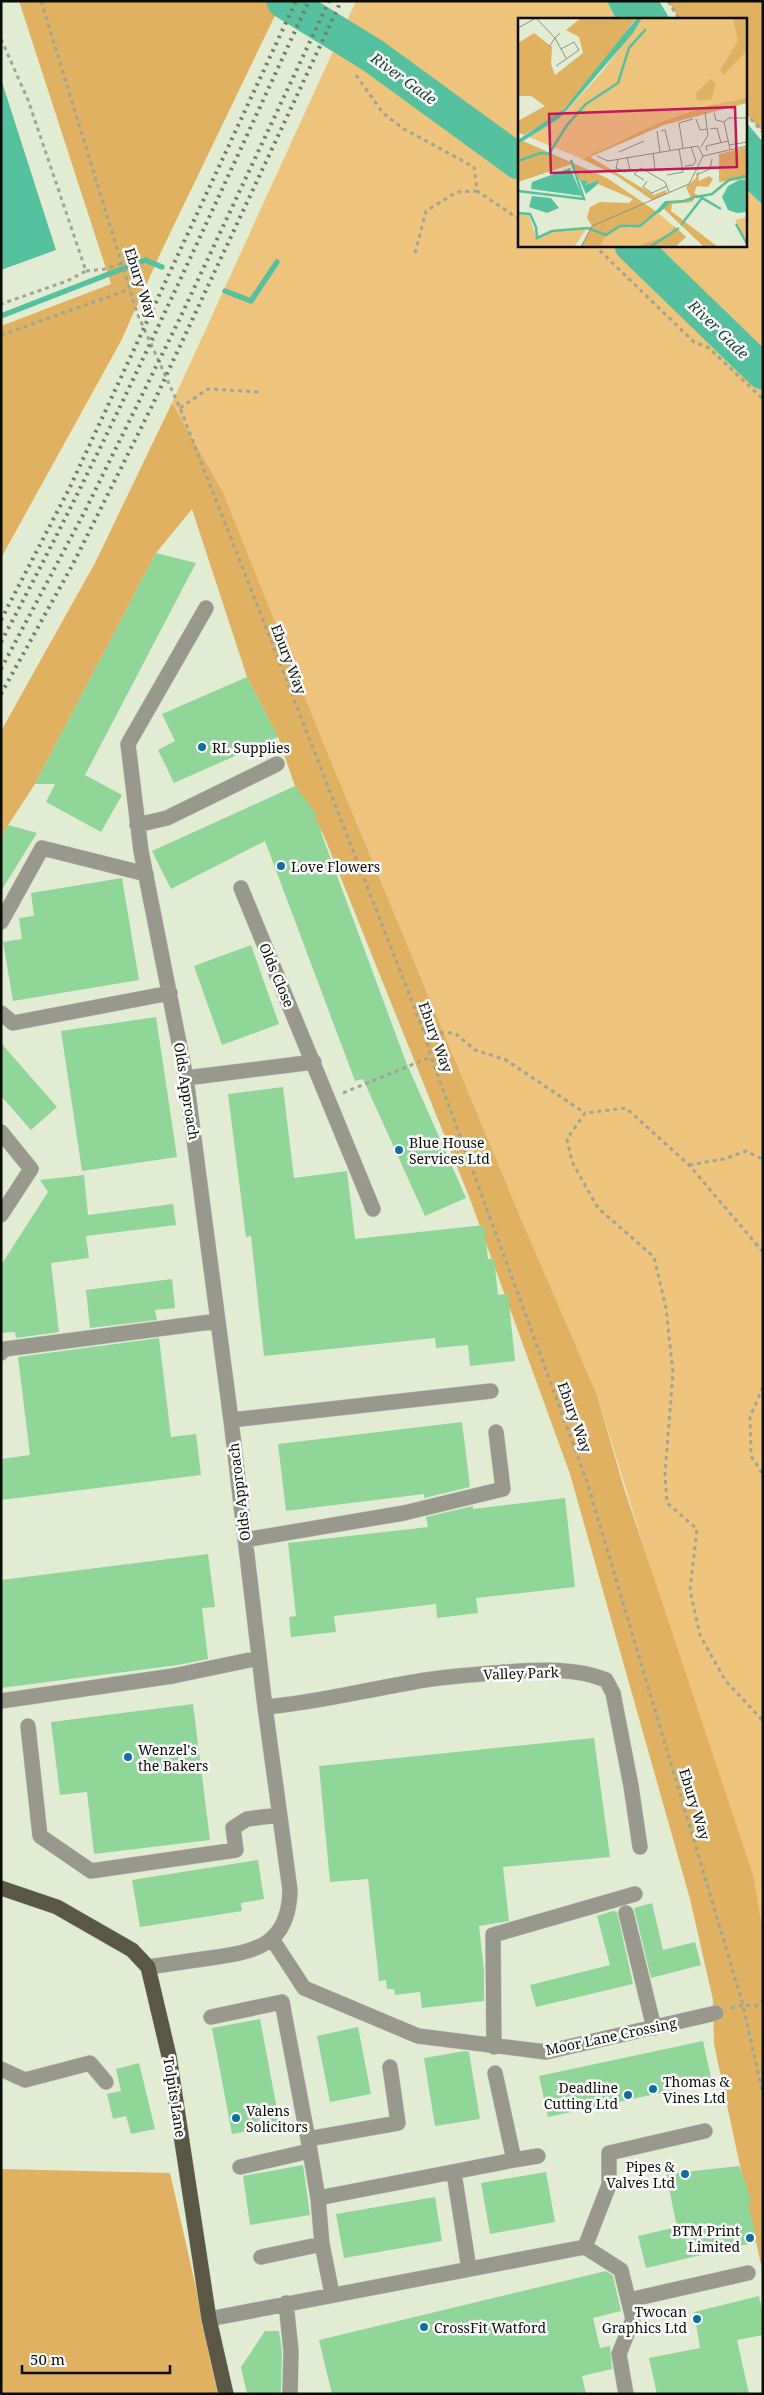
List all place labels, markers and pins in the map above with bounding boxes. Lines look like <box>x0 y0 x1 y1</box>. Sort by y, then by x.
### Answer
place label: RL Supplies <box>212 738 290 757</box>
marker: RL Supplies <box>196 741 208 753</box>
place label: Love Flowers <box>291 857 380 876</box>
marker: Love Flowers <box>275 860 287 872</box>
place label: Blue House Services Ltd <box>409 1133 490 1168</box>
marker: Blue House Services Ltd <box>393 1144 405 1156</box>
place label: Wenzel's the Bakers <box>138 1740 208 1775</box>
marker: Wenzel's the Bakers <box>122 1751 134 1763</box>
place label: Thomas & Vines Ltd <box>663 2072 731 2107</box>
place label: Deadline Cutting Ltd <box>544 2078 618 2113</box>
marker: Thomas & Vines Ltd <box>647 2083 659 2095</box>
marker: Deadline Cutting Ltd <box>622 2089 634 2101</box>
place label: Valens Solicitors <box>246 2101 308 2136</box>
marker: Valens Solicitors <box>230 2112 242 2124</box>
place label: Pipes & Valves Ltd <box>606 2157 676 2192</box>
marker: Pipes & Valves Ltd <box>679 2168 691 2180</box>
place label: BTM Print Limited <box>672 2221 740 2256</box>
marker: BTM Print Limited <box>744 2232 756 2244</box>
place label: Twocan Graphics Ltd <box>602 2302 687 2337</box>
marker: Twocan Graphics Ltd <box>691 2313 703 2325</box>
place label: CrossFit Watford <box>434 2318 547 2337</box>
marker: CrossFit Watford <box>418 2321 430 2333</box>

